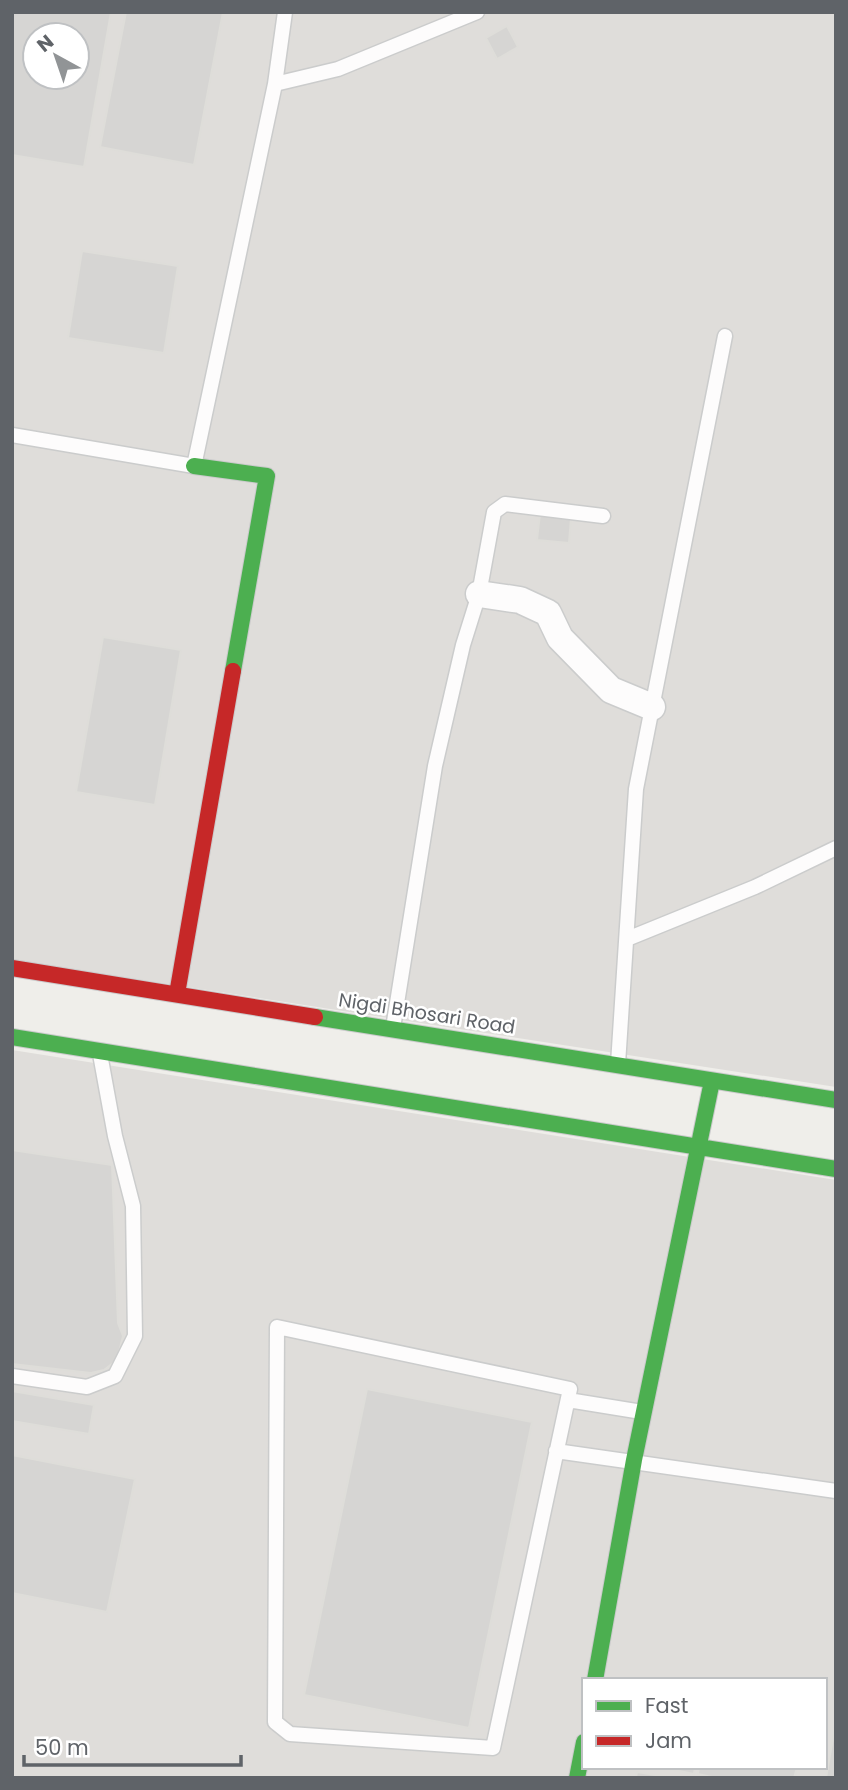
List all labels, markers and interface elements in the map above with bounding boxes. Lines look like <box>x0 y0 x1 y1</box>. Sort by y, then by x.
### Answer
north arrow <box>21 21 91 91</box>
text: N <box>31 28 60 58</box>
street label: Nigdi Bhosari Road <box>337 986 517 1041</box>
legend <box>582 1678 827 1769</box>
text: Fast <box>645 1691 688 1720</box>
scale bar <box>24 1724 242 1768</box>
text: Jam <box>645 1726 692 1755</box>
text: 50 m <box>35 1733 89 1762</box>

